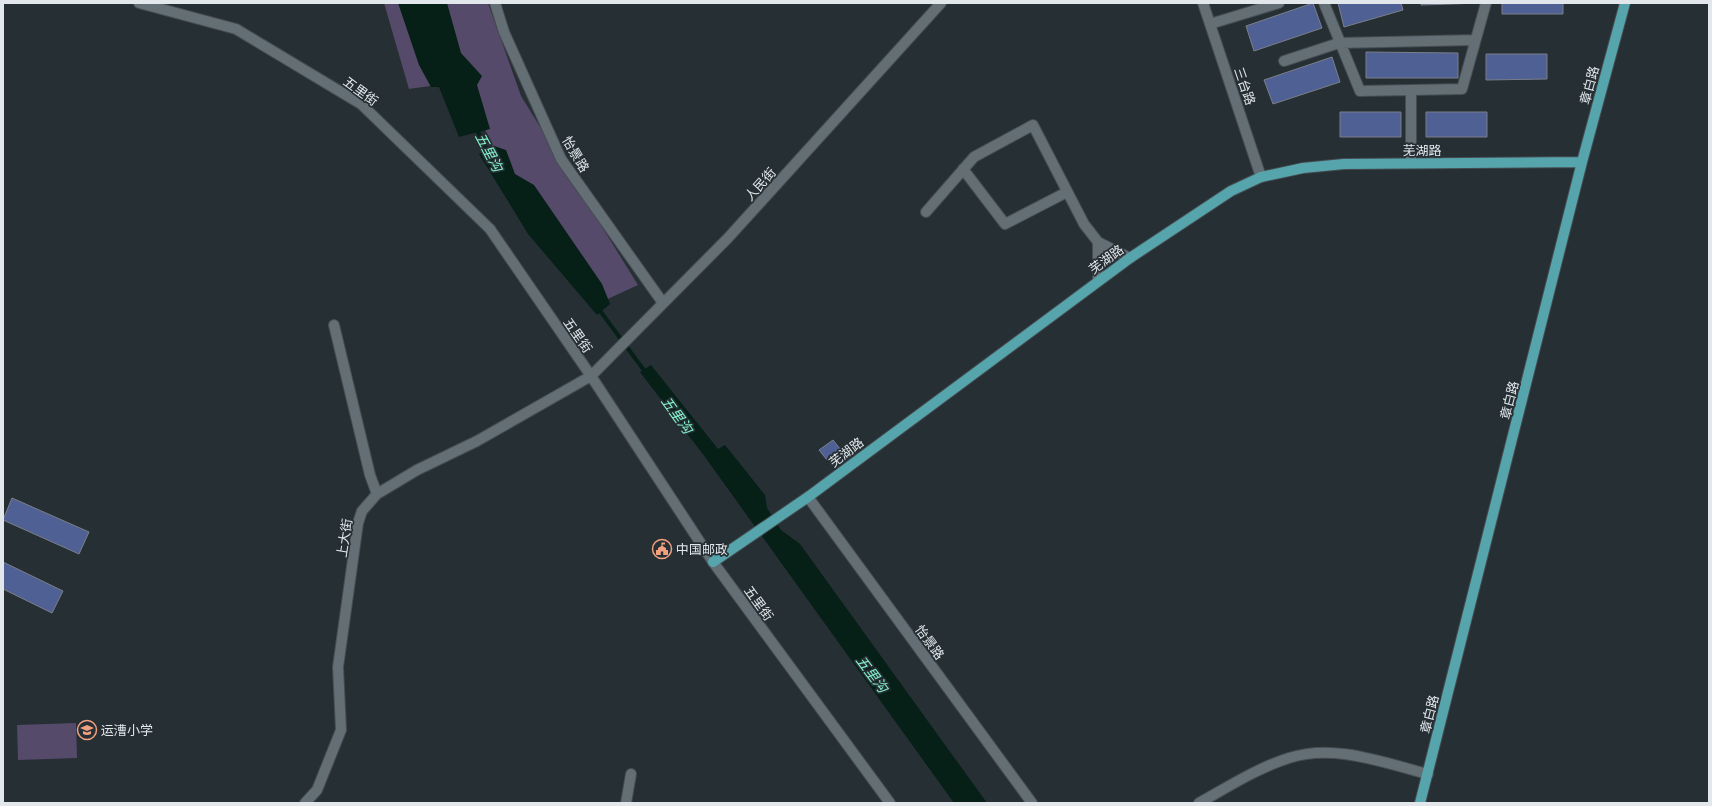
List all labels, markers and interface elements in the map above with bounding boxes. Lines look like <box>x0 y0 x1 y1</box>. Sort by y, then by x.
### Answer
street label: 章白路 <box>1576 64 1603 106</box>
street label: 三台路 <box>1230 65 1259 107</box>
street label: 五里街 <box>340 73 381 110</box>
water label: 五里沟 <box>471 129 508 177</box>
street label: 怡景路 <box>558 133 593 175</box>
street label: 芜湖路 <box>1402 142 1442 159</box>
street label: 人民街 <box>741 164 780 205</box>
street label: 芜湖路 <box>1086 241 1127 278</box>
street label: 五里街 <box>559 314 596 356</box>
street label: 章白路 <box>1497 379 1522 421</box>
water label: 五里沟 <box>657 393 698 439</box>
street label: 芜湖路 <box>826 434 867 471</box>
street label: 上大街 <box>333 517 356 559</box>
public building icon: 中国邮政 <box>651 538 673 560</box>
place label: 中国邮政 <box>676 541 728 558</box>
street label: 五里街 <box>740 583 777 624</box>
street label: 怡景路 <box>911 622 948 663</box>
water label: 五里沟 <box>852 652 893 698</box>
street label: 章白路 <box>1417 693 1442 735</box>
school or university icon: 运漕小学 <box>76 719 98 741</box>
place label: 运漕小学 <box>101 722 153 739</box>

